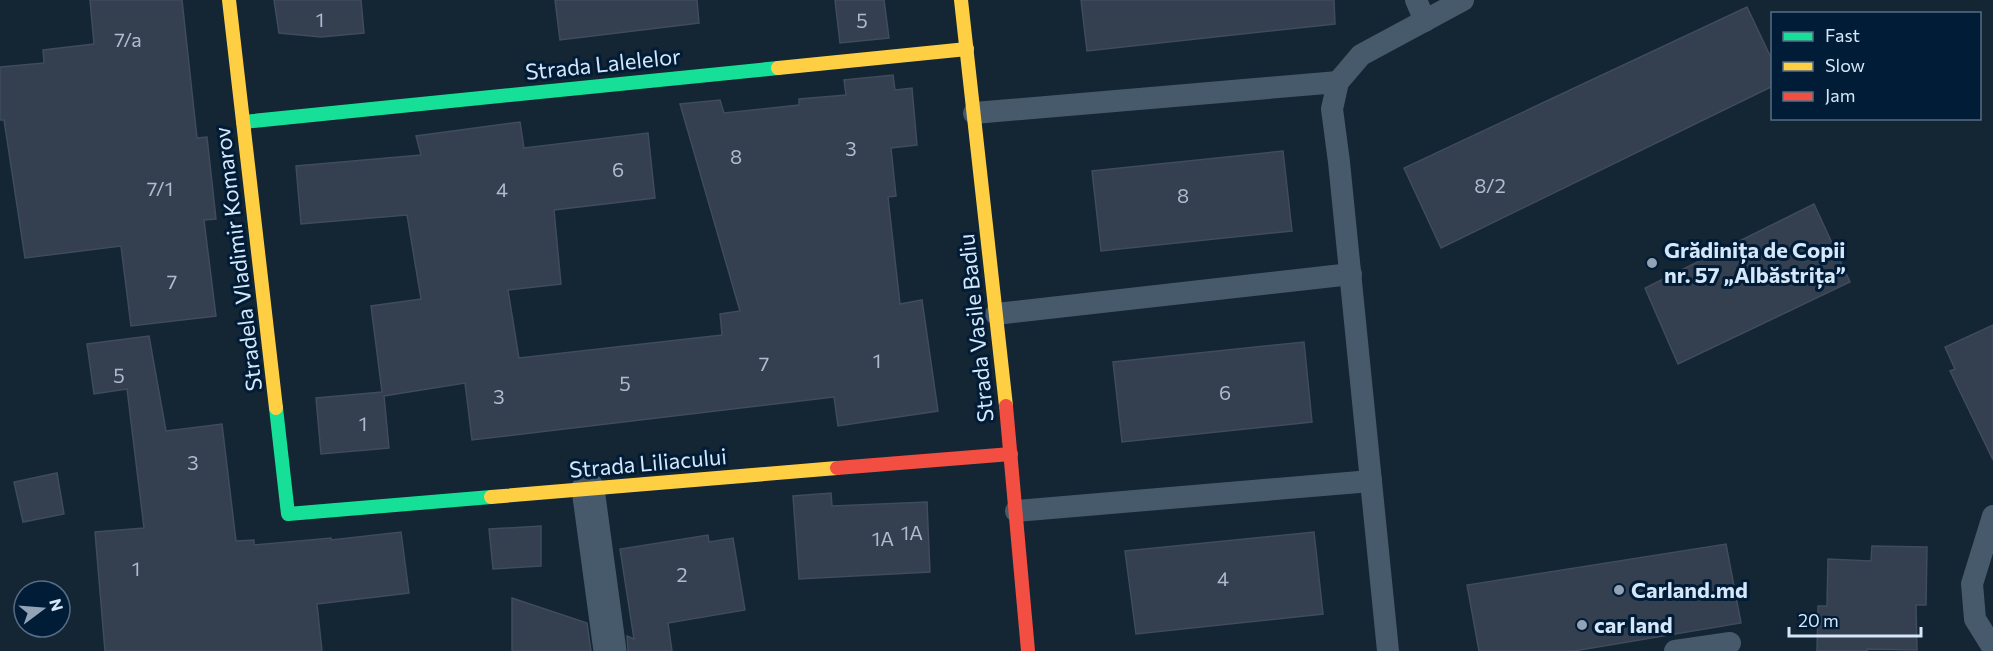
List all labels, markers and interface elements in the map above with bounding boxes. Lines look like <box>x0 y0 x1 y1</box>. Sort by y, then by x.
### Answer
house number: 1 <box>316 7 324 31</box>
house number: 5 <box>856 8 868 32</box>
legend <box>1771 12 1981 120</box>
text: Fast <box>1825 24 1860 46</box>
house number: 7/a <box>114 27 142 51</box>
street label: Strada Lalelelor <box>524 42 682 85</box>
text: Slow <box>1825 54 1865 76</box>
text: Jam <box>1825 84 1855 106</box>
street label: Stradela Vladimir Komarov <box>208 125 267 393</box>
house number: 3 <box>845 136 857 160</box>
house number: 8 <box>730 144 742 168</box>
house number: 6 <box>612 157 624 181</box>
house number: 8/2 <box>1474 173 1506 197</box>
house number: 7/1 <box>147 176 173 200</box>
house number: 4 <box>496 177 508 201</box>
house number: 8 <box>1177 183 1189 207</box>
street label: Strada Vasile Badiu <box>952 233 999 423</box>
place label: Grădinița de Copii nr. 57 „Albăstrița” <box>1664 236 1846 289</box>
marker: Grădinița de Copii nr. 57 „Albăstrița” <box>1645 256 1659 270</box>
house number: 7 <box>167 269 177 293</box>
house number: 1 <box>873 348 881 372</box>
house number: 7 <box>759 351 769 375</box>
house number: 5 <box>113 363 125 387</box>
house number: 5 <box>619 371 631 395</box>
house number: 6 <box>1219 380 1231 404</box>
house number: 3 <box>493 384 505 408</box>
house number: 1 <box>359 411 367 435</box>
street label: Strada Liliacului <box>568 442 728 483</box>
house number: 3 <box>187 450 199 474</box>
house number: 1A <box>901 520 923 544</box>
house number: 1A <box>872 526 894 550</box>
house number: 1 <box>132 556 140 580</box>
house number: 2 <box>676 562 688 586</box>
house number: 4 <box>1217 566 1229 590</box>
place label: Carland.md <box>1631 576 1748 603</box>
north arrow <box>12 579 72 639</box>
marker: Carland.md <box>1612 583 1626 597</box>
text: N <box>46 596 68 613</box>
scale bar <box>1789 600 1921 638</box>
text: 20 m <box>1798 609 1839 631</box>
place label: car land <box>1594 611 1673 638</box>
marker: car land <box>1575 618 1589 632</box>

